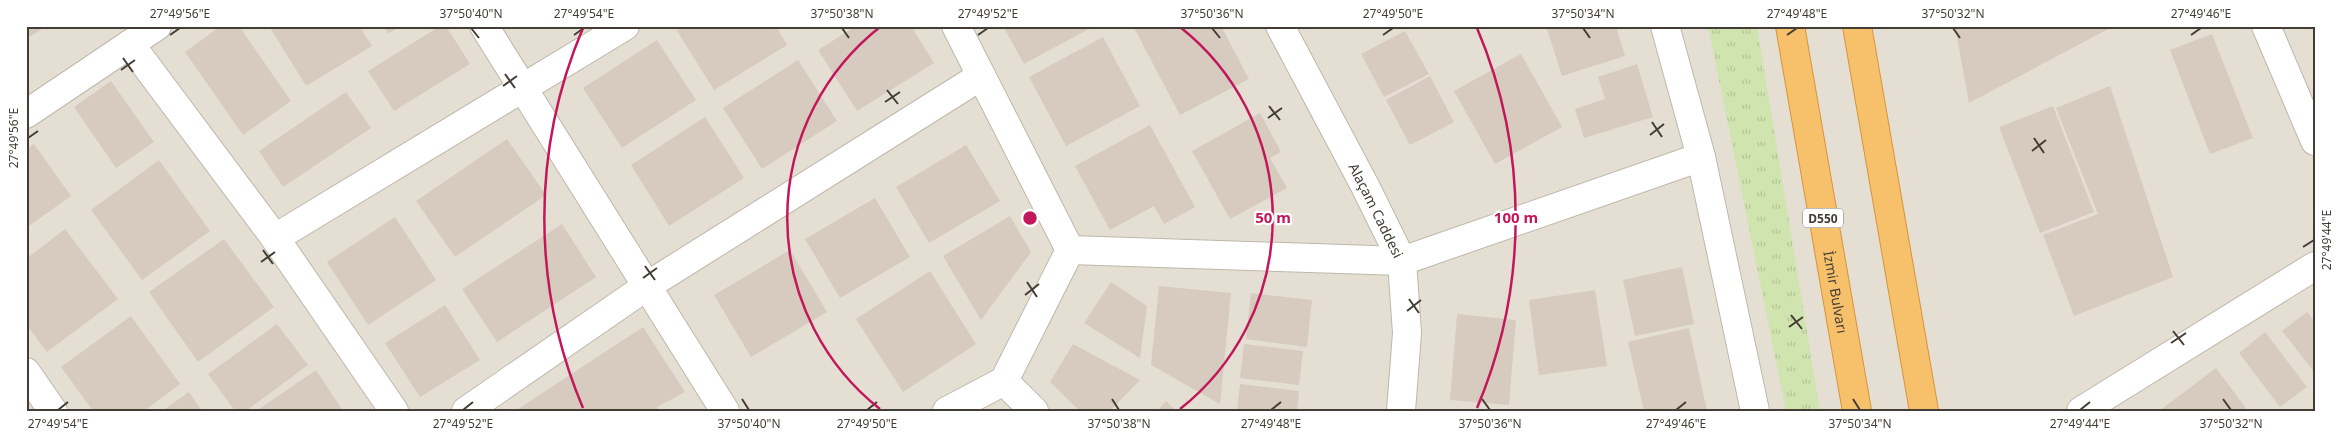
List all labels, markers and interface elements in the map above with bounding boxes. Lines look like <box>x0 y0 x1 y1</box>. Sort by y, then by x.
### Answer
text: 27°49'56"E <box>150 5 210 22</box>
text: 37°50'40"N <box>439 5 503 22</box>
text: 27°49'54"E <box>554 5 614 22</box>
text: 37°50'38"N <box>810 5 874 22</box>
text: 27°49'52"E <box>958 5 1018 22</box>
text: 37°50'36"N <box>1180 5 1244 22</box>
text: 27°49'50"E <box>1363 5 1423 22</box>
text: 37°50'34"N <box>1551 5 1615 22</box>
text: 27°49'48"E <box>1767 5 1827 22</box>
text: 37°50'32"N <box>1921 5 1985 22</box>
text: 27°49'46"E <box>2171 5 2231 22</box>
text: 27°49'56"E <box>5 108 22 168</box>
street label: Alaçam Caddesi <box>1345 159 1408 261</box>
text: 50 m <box>1255 207 1291 227</box>
text: 100 m <box>1494 207 1538 227</box>
road number: D550 <box>1803 208 1843 228</box>
centre of rings <box>1021 209 1039 227</box>
text: 27°49'44"E <box>2318 210 2335 270</box>
street label: İzmir Bulvarı <box>1820 249 1853 335</box>
text: 27°49'54"E <box>28 415 88 432</box>
text: 27°49'52"E <box>433 415 493 432</box>
text: 37°50'40"N <box>717 415 781 432</box>
text: 27°49'50"E <box>837 415 897 432</box>
text: 37°50'38"N <box>1087 415 1151 432</box>
text: 27°49'48"E <box>1241 415 1301 432</box>
text: 37°50'36"N <box>1458 415 1522 432</box>
text: 27°49'46"E <box>1646 415 1706 432</box>
text: 37°50'34"N <box>1828 415 1892 432</box>
text: 27°49'44"E <box>2050 415 2110 432</box>
text: 37°50'32"N <box>2199 415 2263 432</box>

